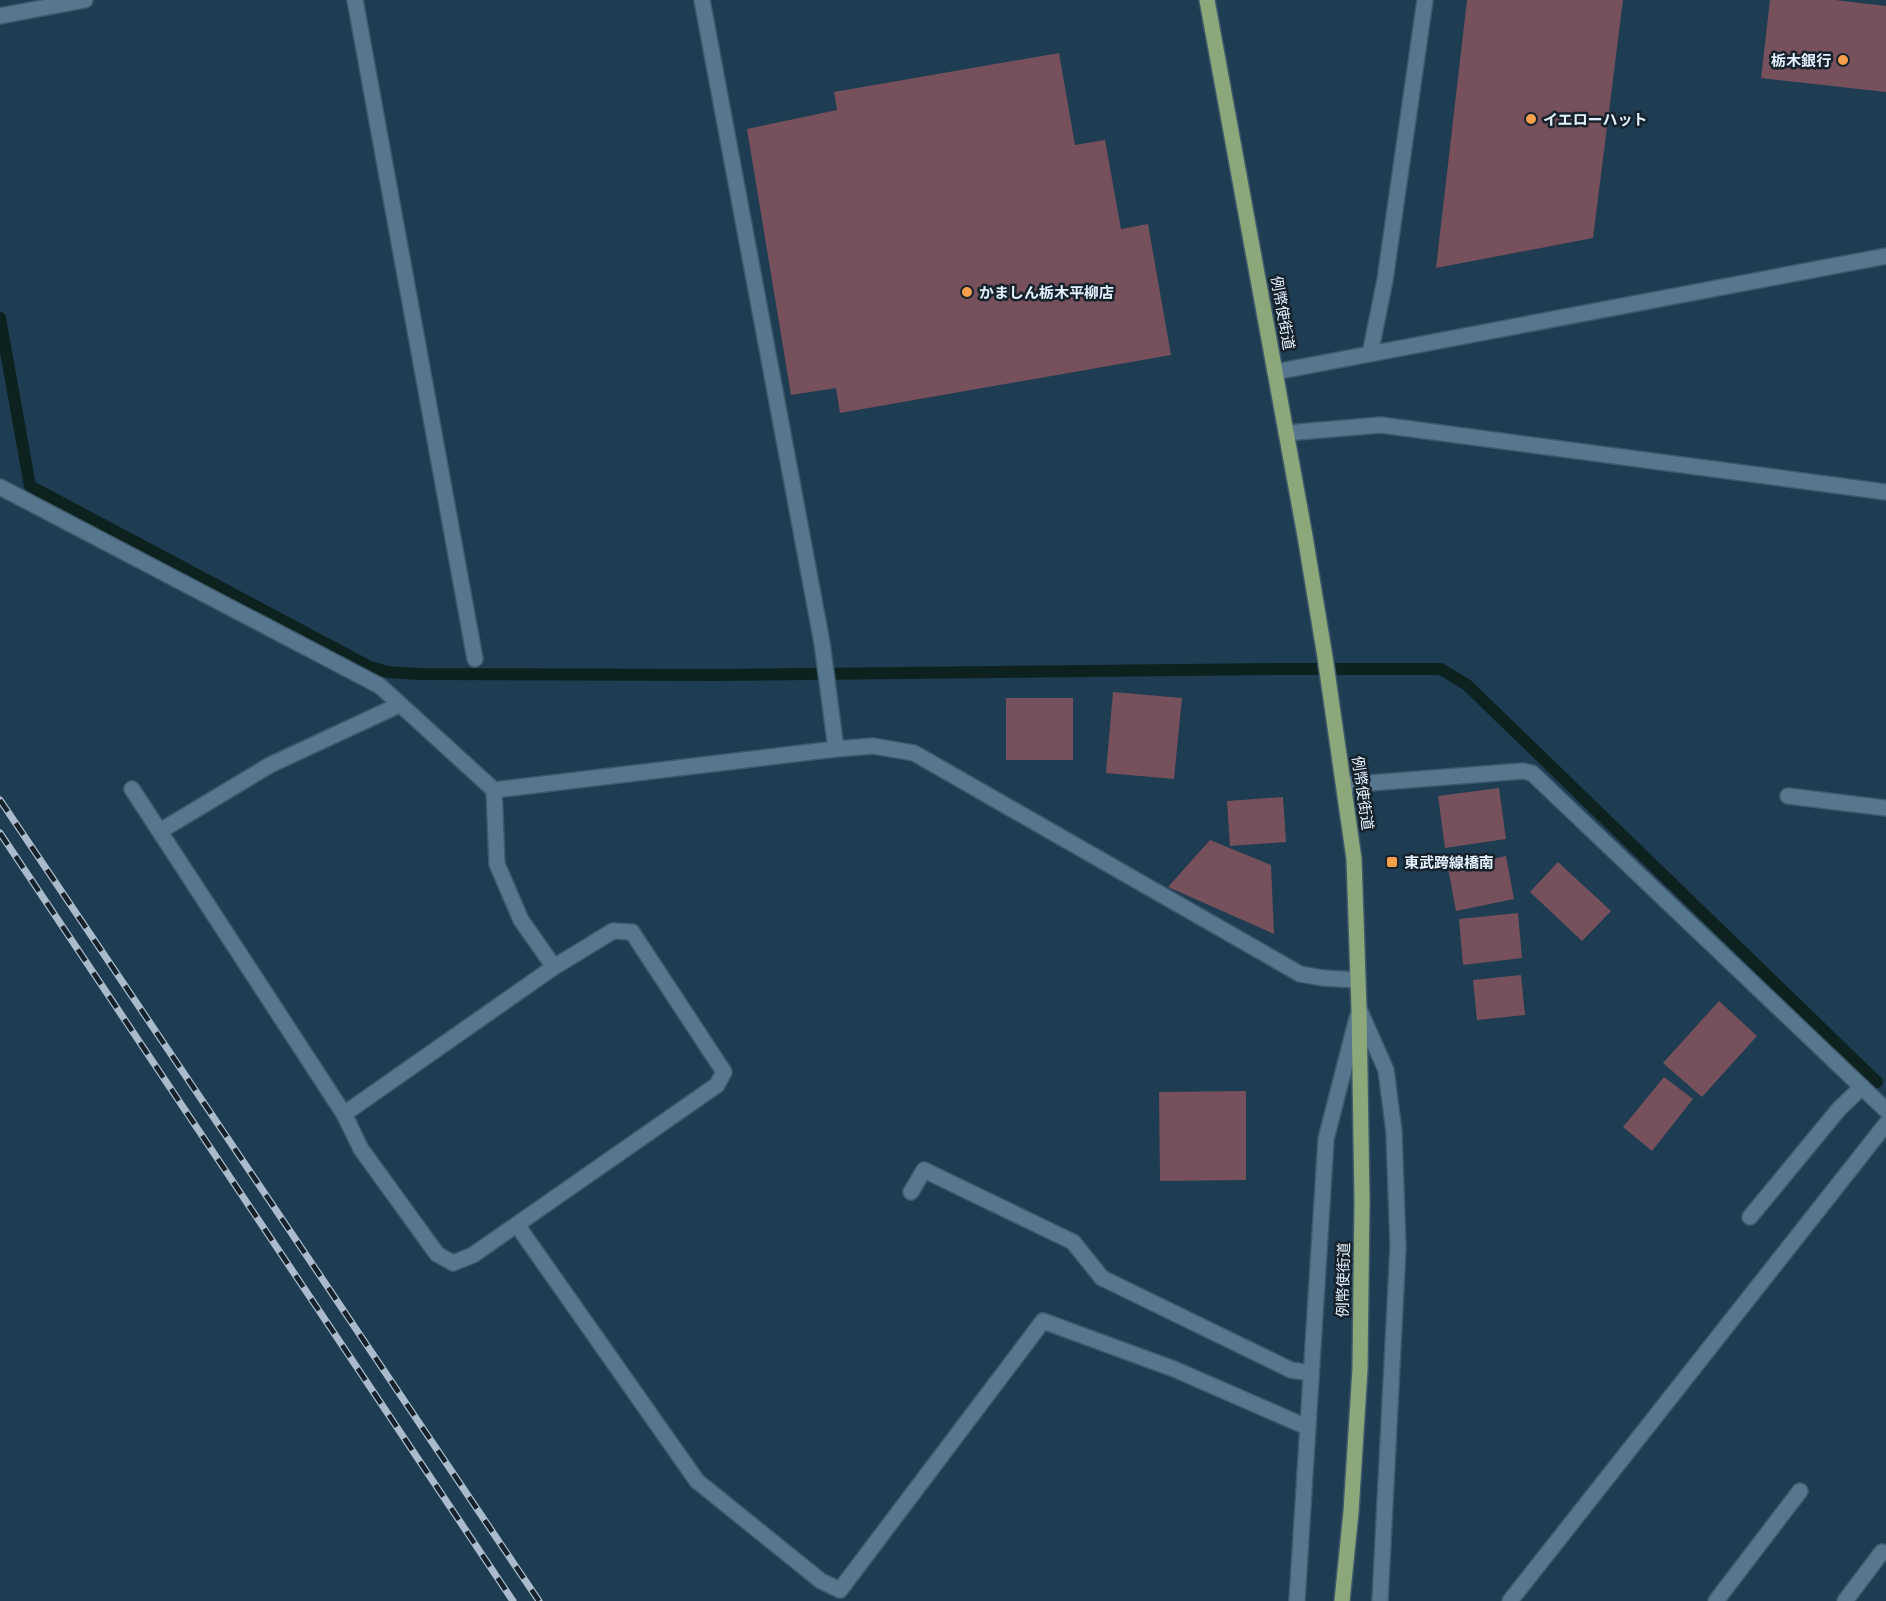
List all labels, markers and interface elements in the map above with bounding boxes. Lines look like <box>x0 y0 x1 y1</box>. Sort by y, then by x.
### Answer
place label: 栃木銀行 <box>1771 51 1831 70</box>
marker: 栃木銀行 <box>1836 53 1850 67</box>
place label: イエローハット <box>1543 110 1648 129</box>
marker: イエローハット <box>1524 112 1538 126</box>
street label: 例幣使街道 <box>1267 274 1299 352</box>
place label: かましん栃木平柳店 <box>979 283 1114 302</box>
marker: かましん栃木平柳店 <box>960 285 974 299</box>
street label: 例幣使街道 <box>1348 755 1378 831</box>
place label: 東武跨線橋南 <box>1404 853 1494 872</box>
marker: 東武跨線橋南 <box>1385 855 1399 869</box>
street label: 例幣使街道 <box>1333 1242 1353 1318</box>

